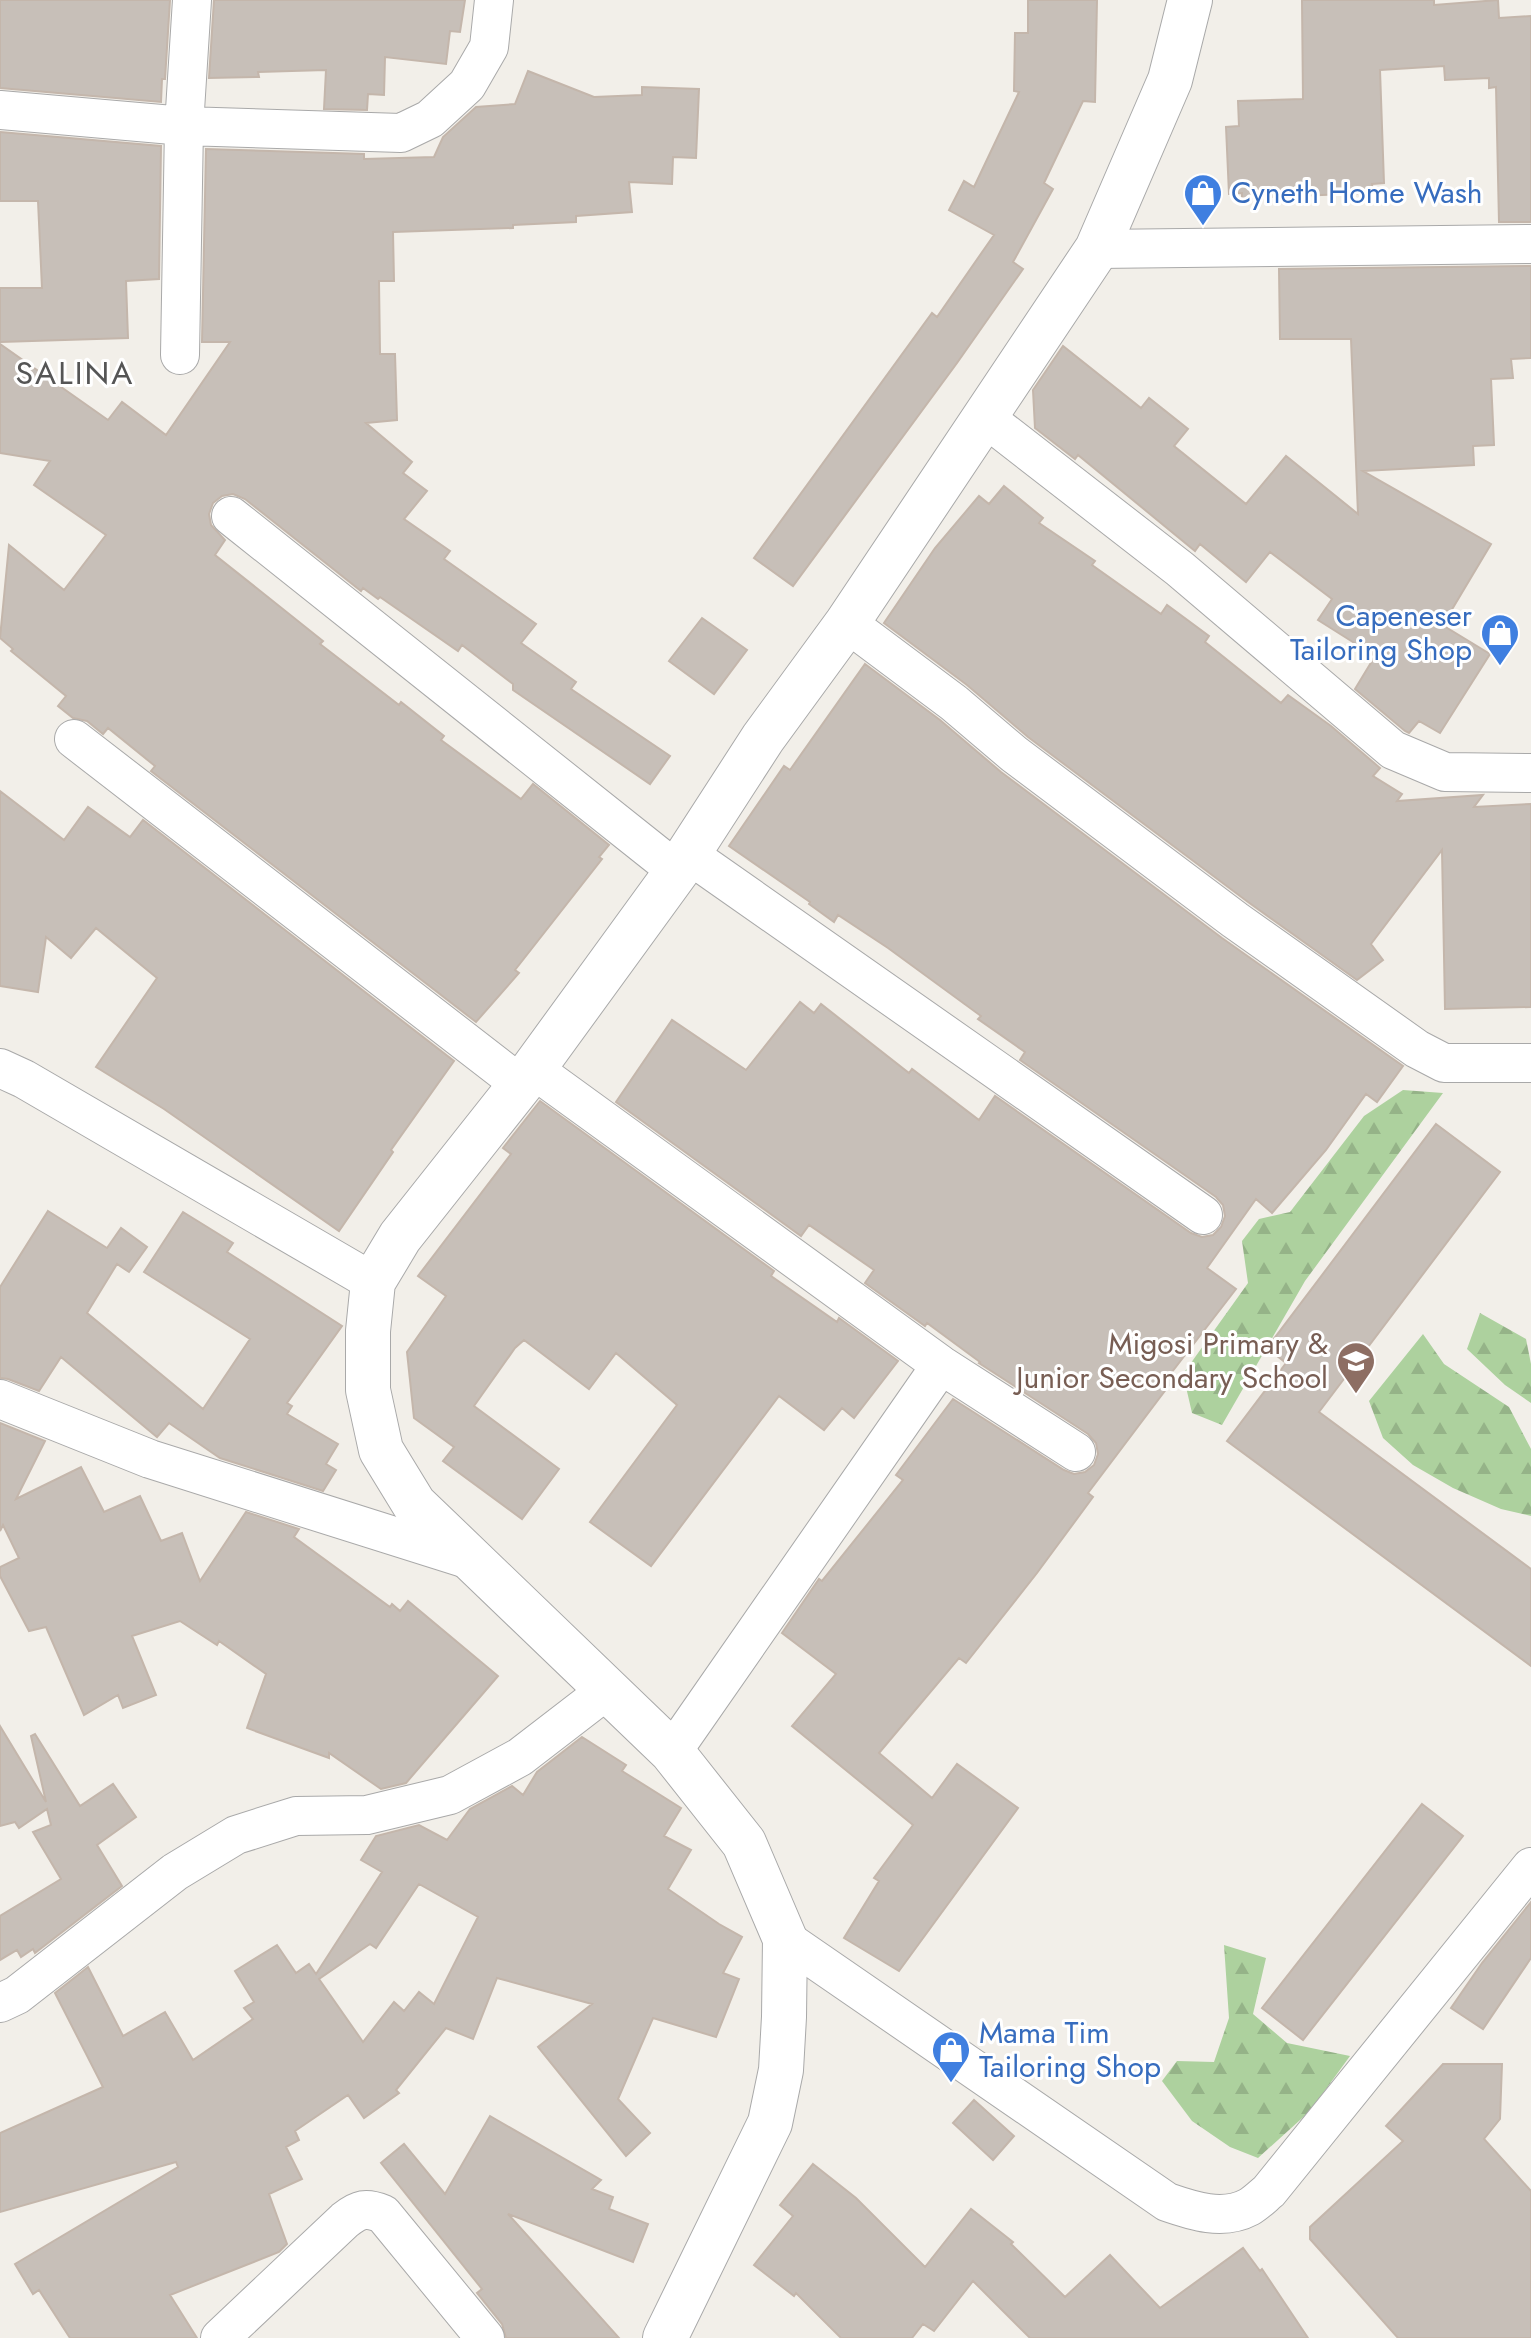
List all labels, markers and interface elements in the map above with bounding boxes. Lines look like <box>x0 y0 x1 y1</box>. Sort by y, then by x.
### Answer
place label: Cyneth Home Wash <box>1231 171 1483 214</box>
shop icon: Cyneth Home Wash <box>1182 172 1224 227</box>
district label: SALINA <box>16 350 134 396</box>
place label: Capeneser Tailoring Shop <box>1290 594 1473 671</box>
shop icon: Capeneser Tailoring Shop <box>1479 612 1521 667</box>
place label: Migosi Primary & Junior Secondary School <box>1012 1322 1328 1399</box>
school or university icon: Migosi Primary & Junior Secondary School <box>1335 1340 1377 1395</box>
place label: Mama Tim Tailoring Shop <box>979 2011 1161 2088</box>
shop icon: Mama Tim Tailoring Shop <box>930 2029 972 2084</box>

